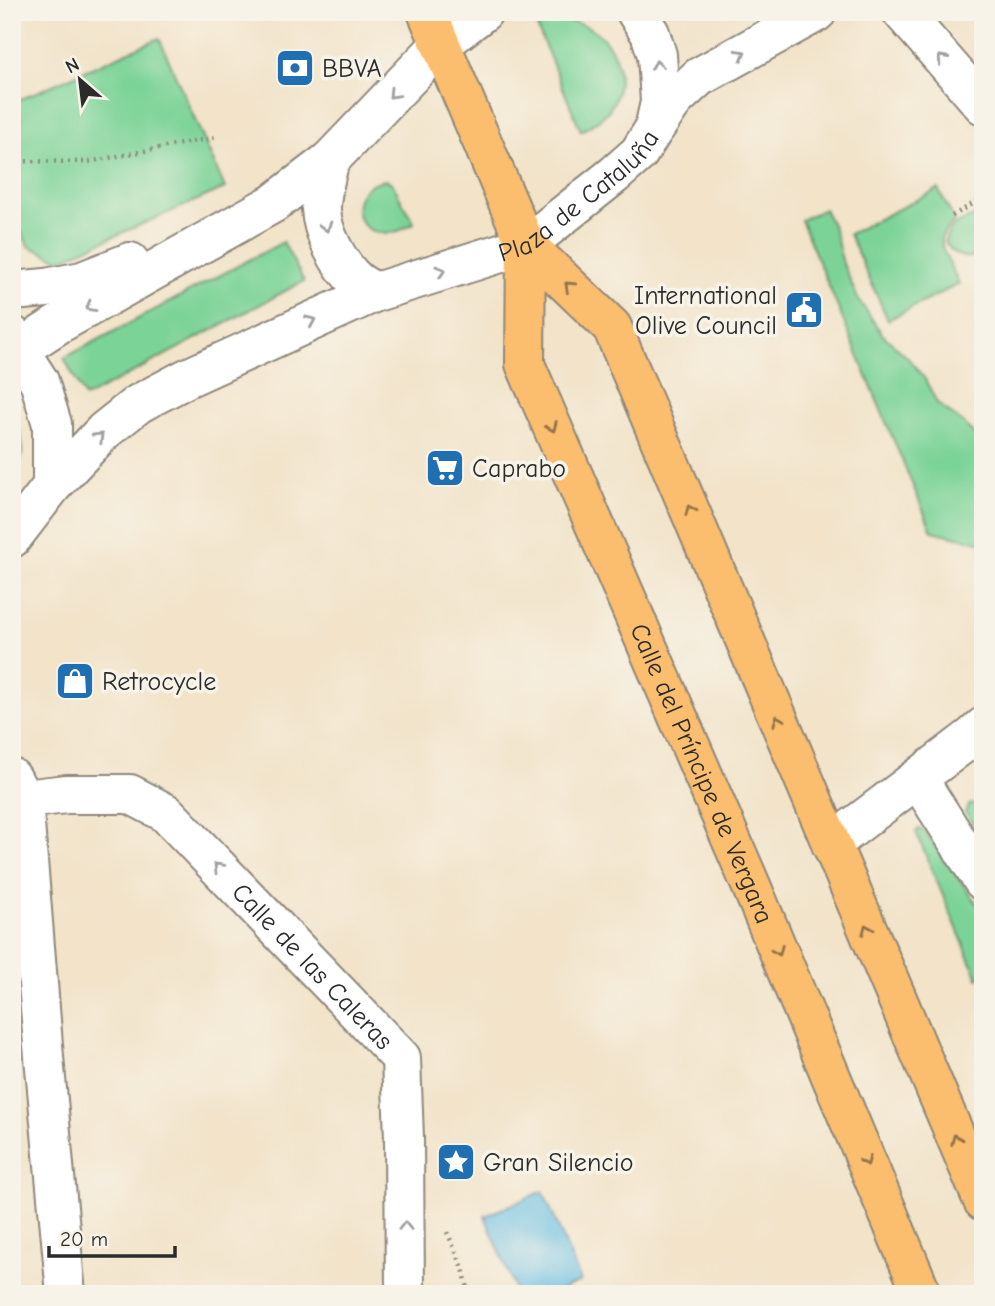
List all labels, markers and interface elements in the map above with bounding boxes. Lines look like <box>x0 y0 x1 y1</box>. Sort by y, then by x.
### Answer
north arrow <box>46 46 116 116</box>
bank icon: BBVA <box>274 47 316 89</box>
one-way arrow <box>734 49 746 62</box>
text: N <box>62 53 83 78</box>
place label: BBVA <box>322 54 382 84</box>
one-way arrow <box>938 54 950 67</box>
one-way arrow <box>650 59 665 71</box>
one-way arrow <box>389 86 402 99</box>
street label: Plaza de Cataluña <box>495 125 665 269</box>
one-way arrow <box>317 221 332 233</box>
one-way arrow <box>435 264 447 279</box>
place label: International Olive Council <box>634 281 777 341</box>
one-way arrow <box>564 282 577 295</box>
public building icon: International Olive Council <box>783 289 825 331</box>
one-way arrow <box>85 299 97 312</box>
one-way arrow <box>304 315 317 329</box>
one-way arrow <box>544 420 558 432</box>
one-way arrow <box>91 433 103 445</box>
supermarket icon: Caprabo <box>424 447 466 489</box>
place label: Caprabo <box>472 454 566 484</box>
one-way arrow <box>684 505 698 518</box>
street label: Calle del Príncipe de Vergara <box>623 619 779 928</box>
shop icon: Retrocycle <box>54 660 96 702</box>
place label: Retrocycle <box>102 667 216 697</box>
one-way arrow <box>773 714 787 726</box>
one-way arrow <box>214 862 227 875</box>
street label: Calle de las Caleras <box>225 877 399 1056</box>
one-way arrow <box>861 924 875 936</box>
one-way arrow <box>770 944 784 956</box>
one-way arrow <box>950 1133 964 1146</box>
place icon: Gran Silencio <box>435 1141 477 1183</box>
place label: Gran Silencio <box>483 1148 633 1178</box>
one-way arrow <box>858 1153 872 1166</box>
scale bar <box>49 1215 175 1259</box>
one-way arrow <box>397 1220 413 1230</box>
text: 20 m <box>60 1227 108 1251</box>

